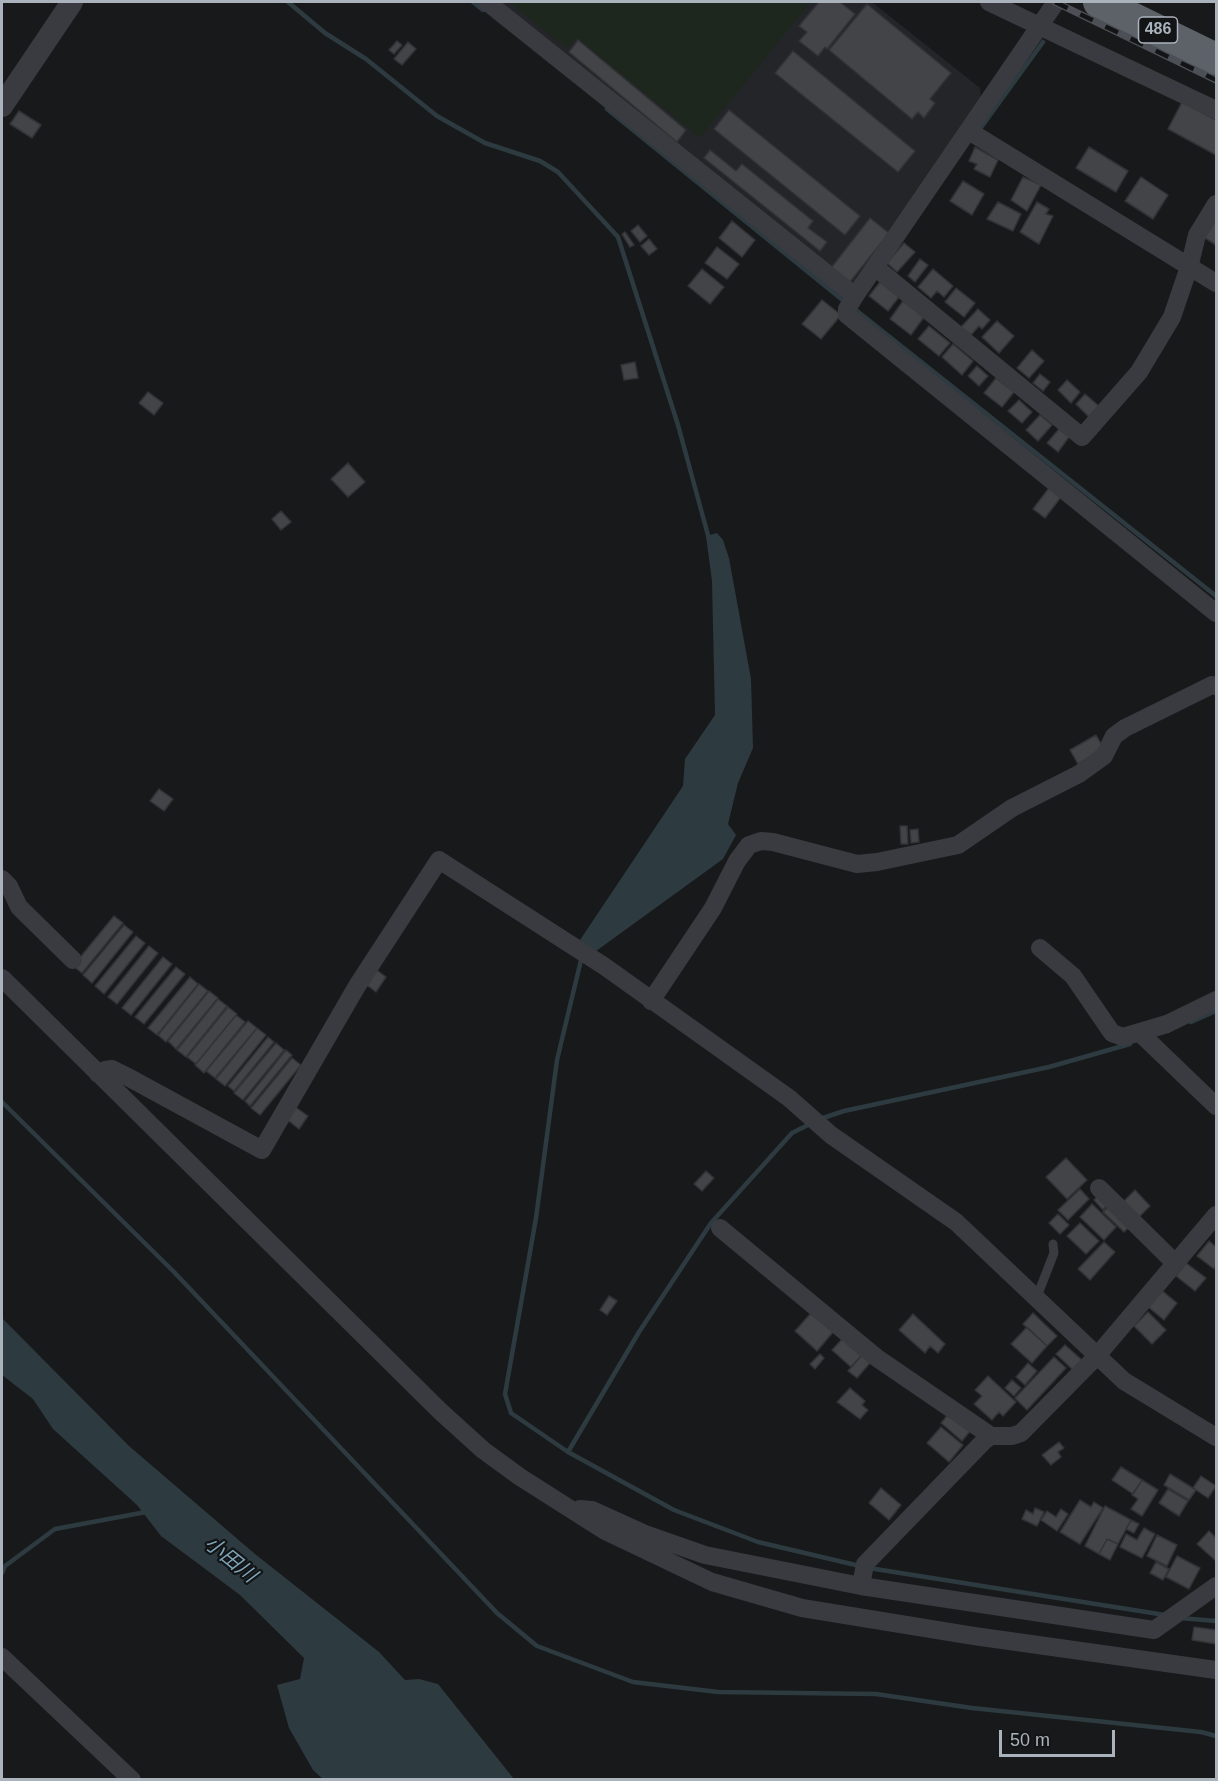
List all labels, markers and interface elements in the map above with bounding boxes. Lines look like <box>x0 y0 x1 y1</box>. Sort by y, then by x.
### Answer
road number: 486 <box>1138 17 1178 43</box>
water label: 小田川 <box>199 1532 261 1588</box>
scale bar <box>1002 1718 1118 1756</box>
text: 50 m <box>1010 1730 1050 1750</box>

